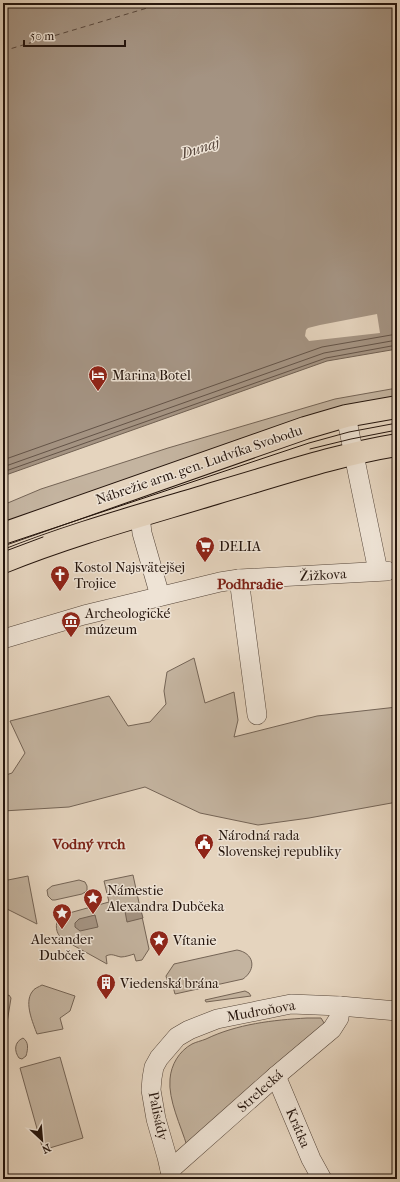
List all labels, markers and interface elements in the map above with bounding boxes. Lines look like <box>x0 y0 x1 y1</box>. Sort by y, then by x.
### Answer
scale bar <box>24 22 125 48</box>
text: 50 m <box>30 29 54 43</box>
water label: Dunaj <box>178 133 223 163</box>
hotel icon: Marina Botel <box>87 364 109 392</box>
place label: Marina Botel <box>112 367 191 384</box>
street label: Nábrežie arm. gen. Ludvíka Svobodu <box>94 422 305 508</box>
supermarket icon: DELIA <box>194 535 216 563</box>
place label: DELIA <box>219 538 262 555</box>
place label: Kostol Najsvätejšej Trojice <box>74 559 185 592</box>
church icon: Kostol Najsvätejšej Trojice <box>49 564 71 592</box>
street label: Žižkova <box>299 564 347 585</box>
district label: Podhradie <box>217 575 284 593</box>
place label: Archeologické múzeum <box>84 605 170 638</box>
museum icon: Archeologické múzeum <box>60 610 82 638</box>
place label: Národná rada Slovenskej republiky <box>218 827 342 860</box>
public building icon: Národná rada Slovenskej republiky <box>193 832 215 860</box>
district label: Vodný vrch <box>52 835 126 853</box>
place label: Námestie Alexandra Dubčeka <box>106 882 225 915</box>
place icon: Námestie Alexandra Dubčeka <box>82 887 104 915</box>
place icon: Alexander Dubček <box>51 902 73 930</box>
place icon: Vítanie <box>148 929 170 957</box>
place label: Alexander Dubček <box>30 931 93 964</box>
place label: Vítanie <box>172 932 216 949</box>
building icon: Viedenská brána <box>95 972 117 1000</box>
place label: Viedenská brána <box>119 975 219 992</box>
street label: Mudroňova <box>225 997 297 1025</box>
street label: Strelecká <box>234 1066 287 1116</box>
street label: Palisády <box>145 1090 172 1142</box>
street label: Krátka <box>282 1106 314 1151</box>
north arrow <box>22 1120 62 1160</box>
text: N <box>39 1141 53 1156</box>

